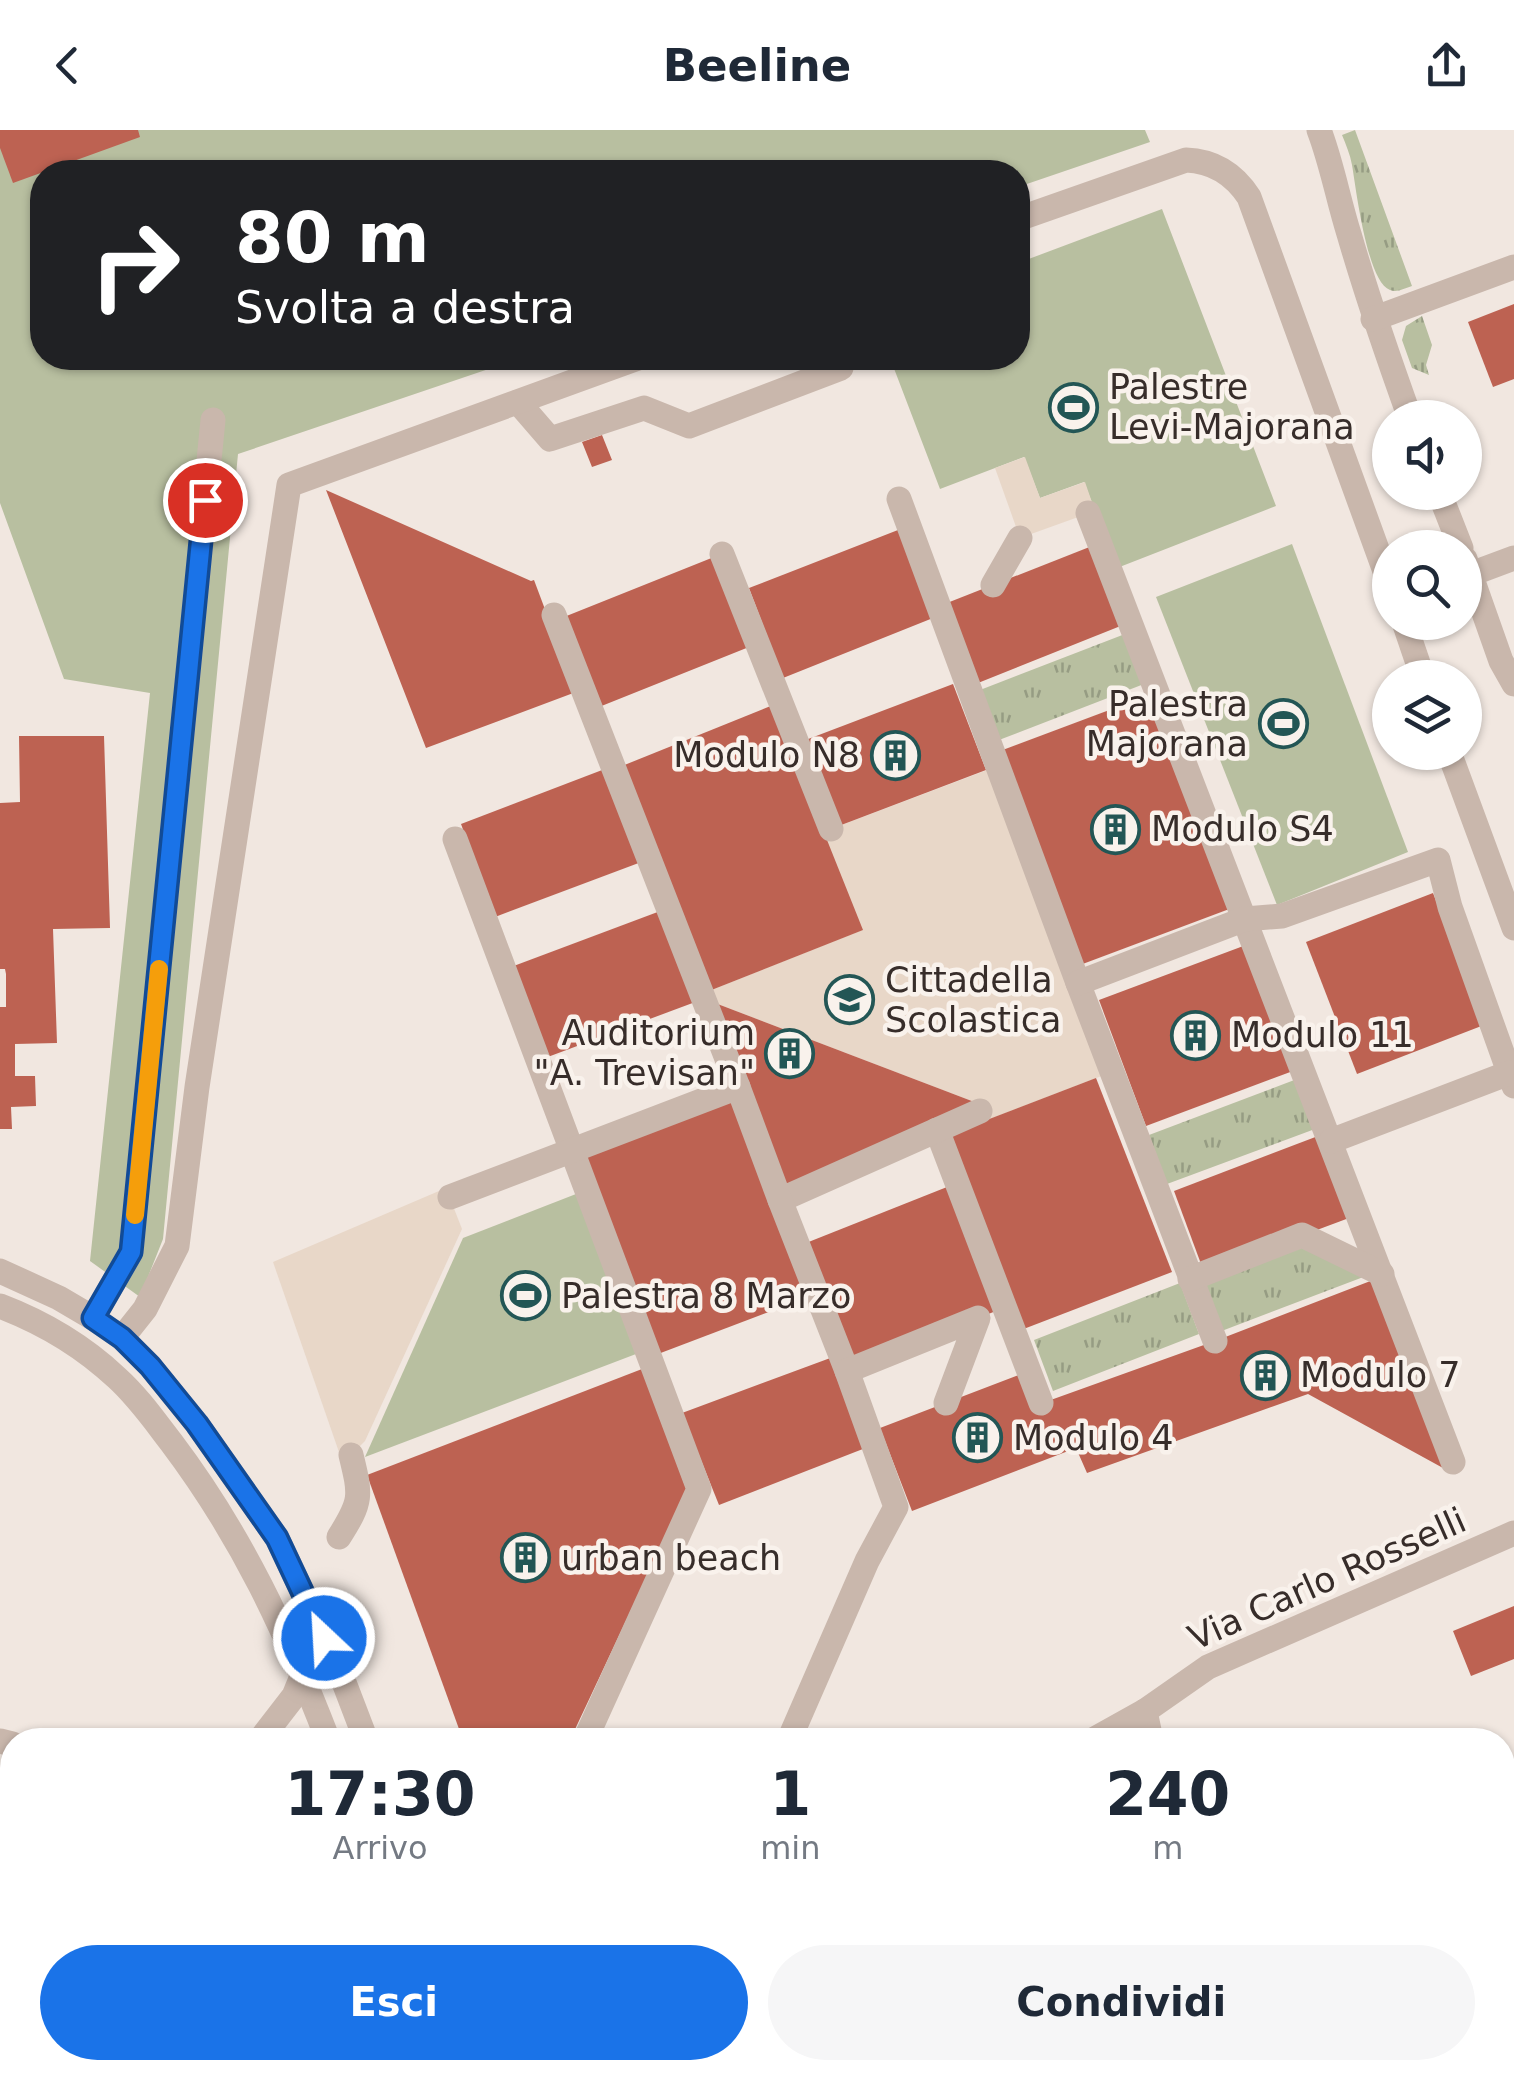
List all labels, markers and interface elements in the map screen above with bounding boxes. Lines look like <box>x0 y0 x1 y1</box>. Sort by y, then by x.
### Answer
icon: back <box>40 38 95 93</box>
icon: share <box>1419 38 1474 93</box>
text: Beeline <box>663 39 851 92</box>
text: 80 m <box>235 197 430 279</box>
icon: right <box>70 200 200 330</box>
text: Svolta a destra <box>235 281 575 334</box>
place label: Palestre Levi-Majorana <box>1109 367 1355 447</box>
sports icon: Palestre Levi-Majorana <box>1048 381 1100 433</box>
map controls <box>1372 400 1482 770</box>
button: sound <box>1372 400 1482 510</box>
pin <box>163 458 248 543</box>
icon: arrive <box>178 473 233 528</box>
button: search <box>1372 530 1482 640</box>
button: layers <box>1372 660 1482 770</box>
place label: Palestra Majorana <box>1086 684 1248 764</box>
sports icon: Palestra Majorana <box>1257 698 1309 750</box>
building icon: Modulo N8 <box>869 729 921 781</box>
place label: Modulo N8 <box>673 735 860 775</box>
building icon: Modulo S4 <box>1090 803 1142 855</box>
place label: Modulo S4 <box>1151 809 1334 849</box>
place label: Cittadella Scolastica <box>885 960 1061 1040</box>
school or university icon: Cittadella Scolastica <box>824 974 876 1026</box>
building icon: Modulo 11 <box>1170 1009 1222 1061</box>
place label: Auditorium "A. Trevisan" <box>534 1013 755 1093</box>
place label: Modulo 11 <box>1231 1015 1414 1055</box>
building icon: Auditorium "A. Trevisan" <box>764 1027 816 1079</box>
sports icon: Palestra 8 Marzo <box>500 1270 552 1322</box>
place label: Palestra 8 Marzo <box>561 1276 851 1316</box>
building icon: Modulo 7 <box>1239 1349 1291 1401</box>
place label: Modulo 7 <box>1300 1355 1461 1395</box>
building icon: Modulo 4 <box>952 1412 1004 1464</box>
place label: Modulo 4 <box>1013 1418 1174 1458</box>
street label: Via Carlo Rosselli <box>1182 1500 1472 1658</box>
building icon: urban beach <box>500 1532 552 1584</box>
place label: urban beach <box>561 1538 781 1578</box>
position arrow <box>272 1586 376 1690</box>
text: 17:30 <box>285 1759 476 1829</box>
text: 1 <box>769 1759 811 1829</box>
text: 240 <box>1105 1759 1230 1829</box>
text: Arrivo <box>333 1829 428 1867</box>
text: min <box>760 1829 821 1867</box>
text: m <box>1152 1829 1183 1867</box>
button: Esci <box>40 1945 748 2060</box>
button: Condividi <box>768 1945 1475 2060</box>

